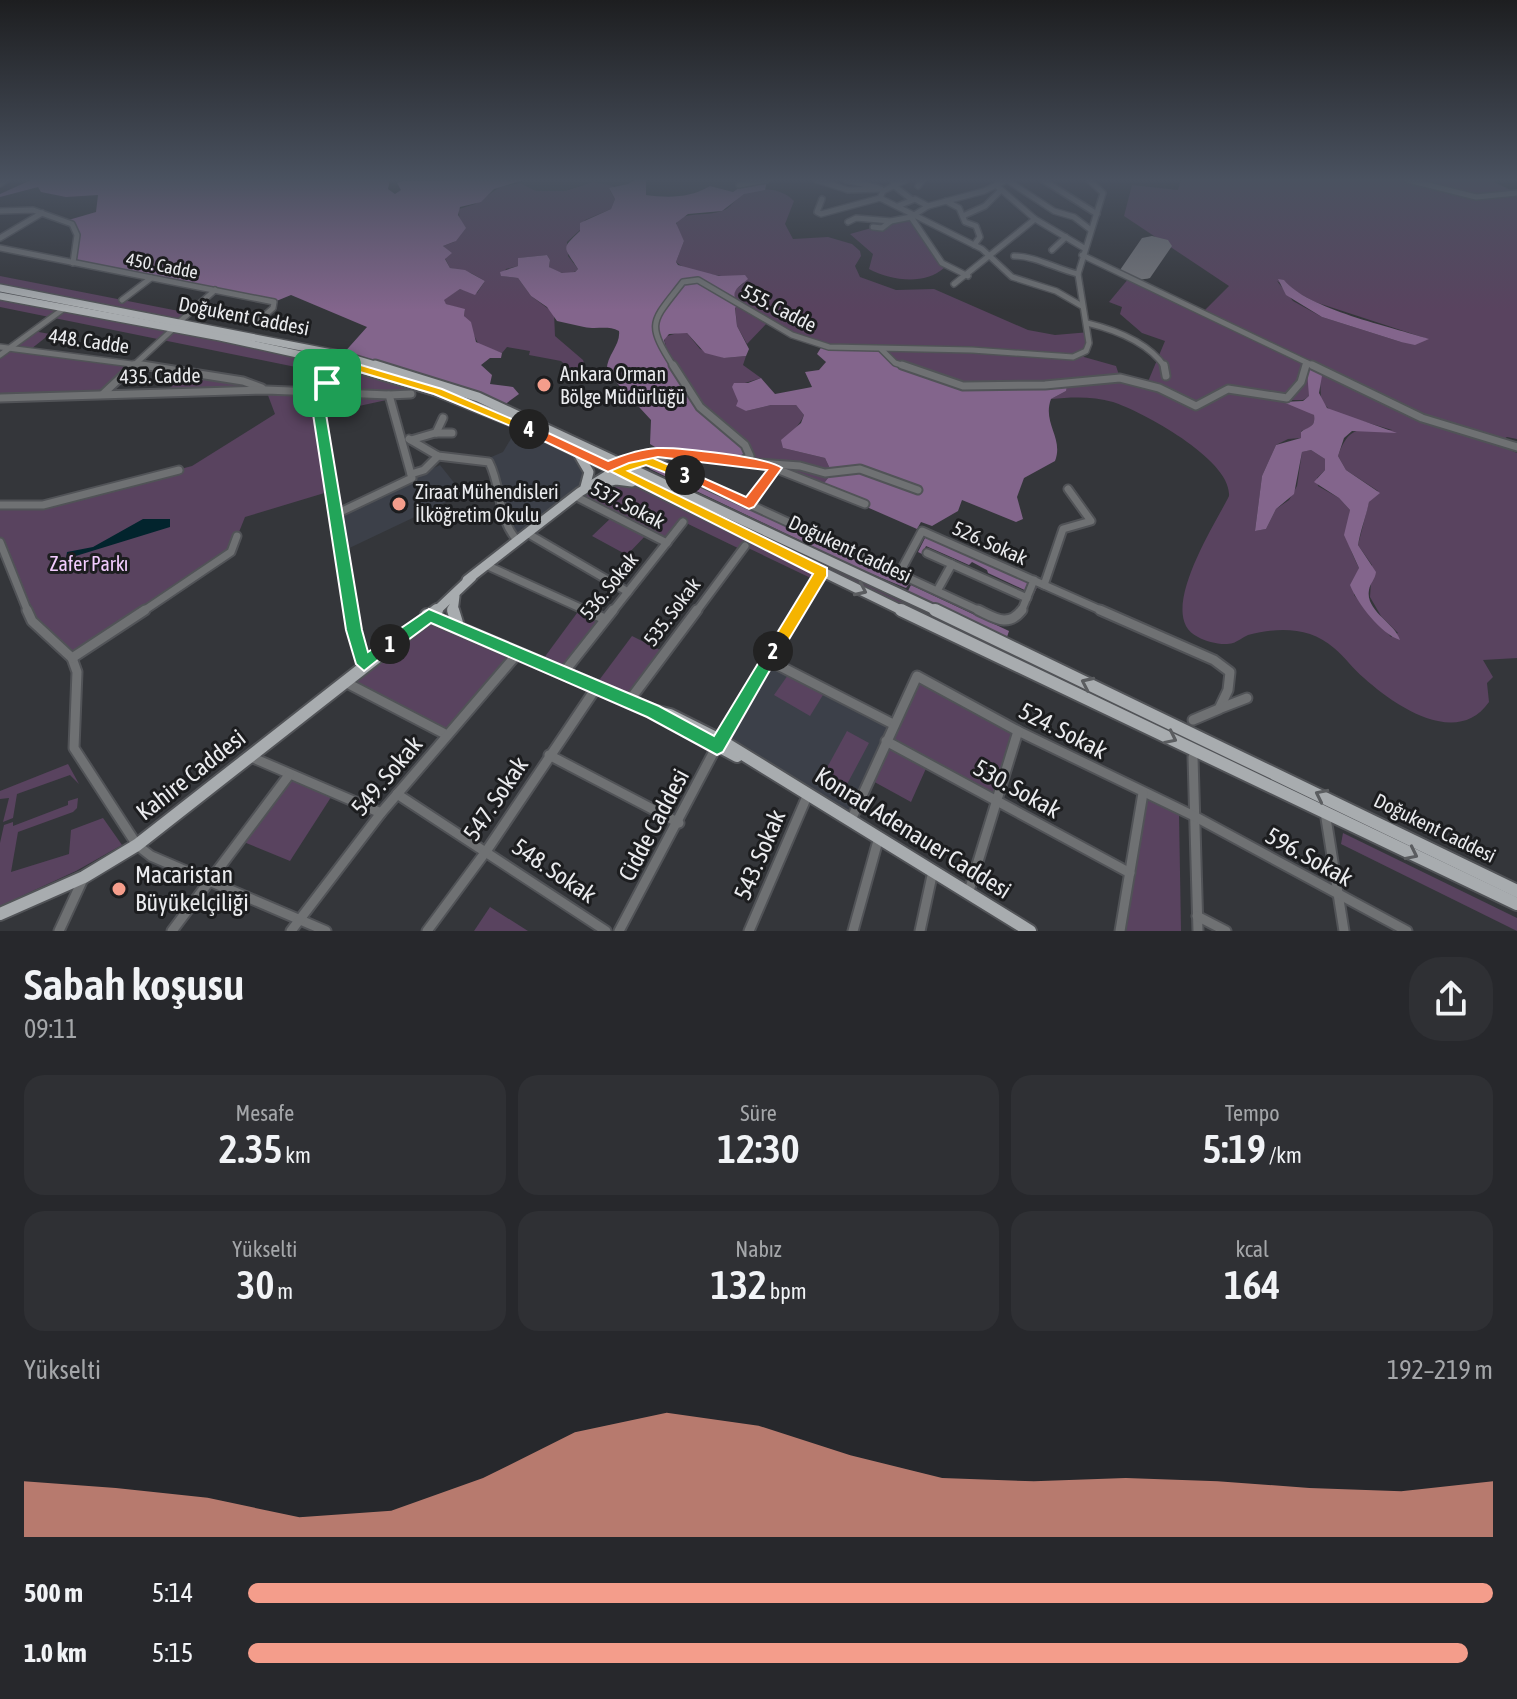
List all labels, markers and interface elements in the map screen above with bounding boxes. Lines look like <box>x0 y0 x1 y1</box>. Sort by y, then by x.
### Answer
street label: 450. Cadde <box>124 248 200 283</box>
street label: 555. Cadde <box>738 279 820 336</box>
street label: Doğukent Caddesi <box>177 292 311 339</box>
street label: 448. Cadde <box>47 323 131 358</box>
pin <box>293 349 361 417</box>
icon: arrive <box>305 361 349 405</box>
place label: Ankara Orman Bölge Müdürlüğü <box>560 362 685 408</box>
street label: 435. Cadde <box>119 363 201 388</box>
marker: Ankara Orman Bölge Müdürlüğü <box>535 376 553 394</box>
pin: 4 <box>509 409 549 449</box>
text: 4 <box>524 416 534 442</box>
pin: 3 <box>665 455 705 495</box>
text: 3 <box>680 462 690 488</box>
street label: 537. Sokak <box>588 476 669 533</box>
place label: Ziraat Mühendisleri İlköğretim Okulu <box>415 480 559 526</box>
marker: Ziraat Mühendisleri İlköğretim Okulu <box>390 495 408 513</box>
street label: Doğukent Caddesi <box>785 510 915 587</box>
street label: 526. Sokak <box>949 516 1031 569</box>
street label: 536. Sokak <box>575 548 643 624</box>
park label: Zafer Parkı <box>50 552 128 575</box>
street label: 535. Sokak <box>639 573 705 650</box>
one-way arrow <box>853 580 867 596</box>
pin: 1 <box>370 624 410 664</box>
text: 1 <box>385 631 395 657</box>
pin: 2 <box>753 631 793 671</box>
text: 2 <box>768 638 778 664</box>
one-way arrow <box>1080 677 1095 693</box>
street label: 524. Sokak <box>1015 697 1112 764</box>
street label: Kahire Caddesi <box>131 724 250 825</box>
one-way arrow <box>1163 728 1178 744</box>
street label: 549. Sokak <box>346 730 428 821</box>
street label: 547. Sokak <box>458 751 534 846</box>
street label: 530. Sokak <box>969 754 1066 824</box>
street label: Konrad Adenauer Caddesi <box>810 761 1016 904</box>
street label: Cidde Caddesi <box>613 764 694 885</box>
street label: Doğukent Caddesi <box>1371 788 1500 867</box>
one-way arrow <box>1315 789 1330 805</box>
street label: 543. Sokak <box>729 805 791 904</box>
street label: 596. Sokak <box>1261 822 1358 892</box>
street label: 548. Sokak <box>507 833 602 909</box>
one-way arrow <box>1404 844 1418 860</box>
place label: Macaristan Büyükelçiliği <box>135 861 249 916</box>
marker: Macaristan Büyükelçiliği <box>110 880 128 898</box>
button: share <box>1409 957 1493 1041</box>
text: Sabah koşusu <box>24 959 244 1009</box>
text: 09:11 <box>24 1014 78 1044</box>
text: Mesafe <box>235 1100 294 1126</box>
text: Süre <box>740 1100 777 1126</box>
text: Tempo <box>1225 1100 1280 1126</box>
text: 2.35 <box>219 1126 282 1171</box>
text: 12:30 <box>717 1126 800 1171</box>
text: 5:19 <box>1202 1126 1266 1171</box>
text: km <box>282 1142 311 1168</box>
text: /km <box>1266 1142 1302 1168</box>
text: Yükselti <box>232 1236 297 1262</box>
text: Nabız <box>735 1236 782 1262</box>
text: kcal <box>1235 1236 1269 1262</box>
text: 30 <box>237 1262 274 1307</box>
text: 132 <box>710 1262 767 1307</box>
text: 164 <box>1224 1262 1280 1307</box>
text: m <box>274 1278 293 1304</box>
text: bpm <box>767 1278 807 1304</box>
text: Yükselti <box>24 1355 101 1385</box>
text: 192–219 m <box>1387 1355 1493 1385</box>
text: 500 m <box>24 1578 83 1608</box>
text: 5:14 <box>152 1578 193 1608</box>
text: 1.0 km <box>24 1638 87 1668</box>
text: 5:15 <box>152 1638 193 1668</box>

